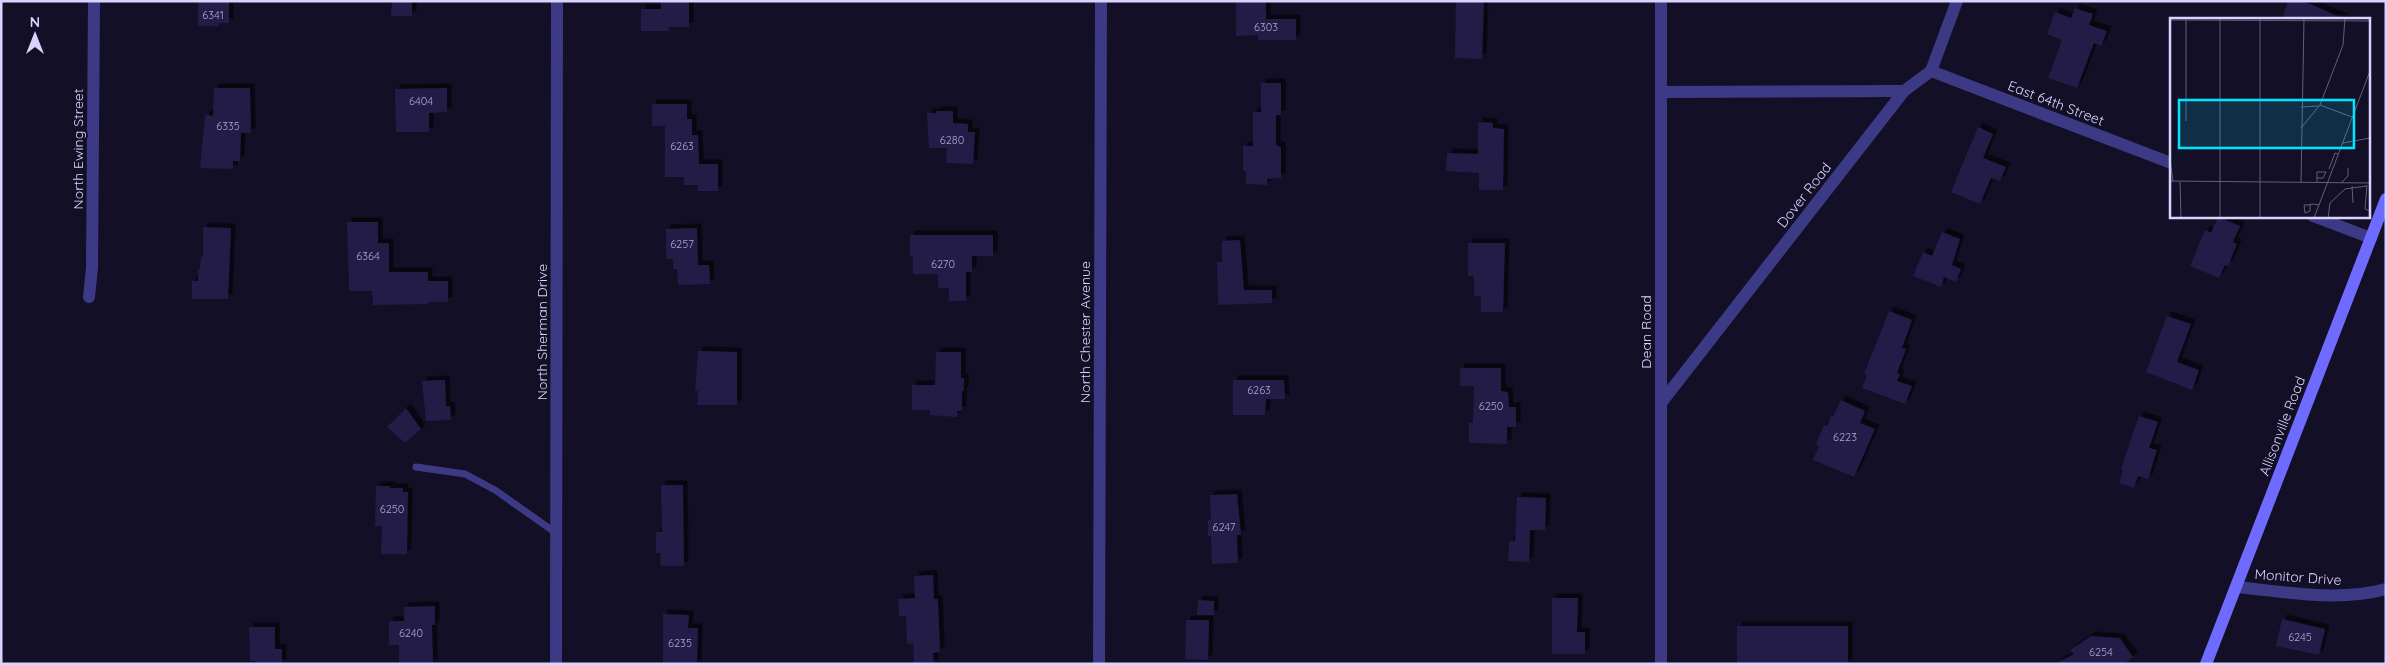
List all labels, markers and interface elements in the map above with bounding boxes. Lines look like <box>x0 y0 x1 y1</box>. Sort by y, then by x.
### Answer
house number: 6341 <box>202 8 224 22</box>
north arrow <box>10 10 60 60</box>
text: N <box>30 13 40 31</box>
inset map <box>2170 18 2370 218</box>
house number: 6303 <box>1254 20 1278 34</box>
street label: East 64th Street <box>2005 76 2107 130</box>
street label: North Ewing Street <box>69 88 87 209</box>
house number: 6404 <box>409 94 433 108</box>
house number: 6335 <box>216 119 240 133</box>
house number: 6280 <box>940 133 964 147</box>
house number: 6263 <box>670 139 694 153</box>
street label: Dover Road <box>1773 159 1835 231</box>
house number: 6257 <box>670 237 694 251</box>
house number: 6364 <box>356 249 380 263</box>
house number: 6270 <box>931 257 955 271</box>
street label: North Chester Avenue <box>1076 261 1094 403</box>
street label: North Sherman Drive <box>533 264 551 400</box>
street label: Dean Road <box>1637 295 1655 369</box>
street label: Allisonville Road <box>2255 374 2309 478</box>
house number: 6263 <box>1247 383 1271 397</box>
house number: 6250 <box>1479 399 1503 413</box>
house number: 6223 <box>1833 430 1857 444</box>
house number: 6250 <box>380 502 404 516</box>
house number: 6247 <box>1213 520 1236 534</box>
street label: Monitor Drive <box>2254 565 2342 589</box>
house number: 6240 <box>399 626 423 640</box>
house number: 6245 <box>2288 630 2312 644</box>
house number: 6235 <box>668 636 692 650</box>
house number: 6254 <box>2089 645 2113 659</box>

